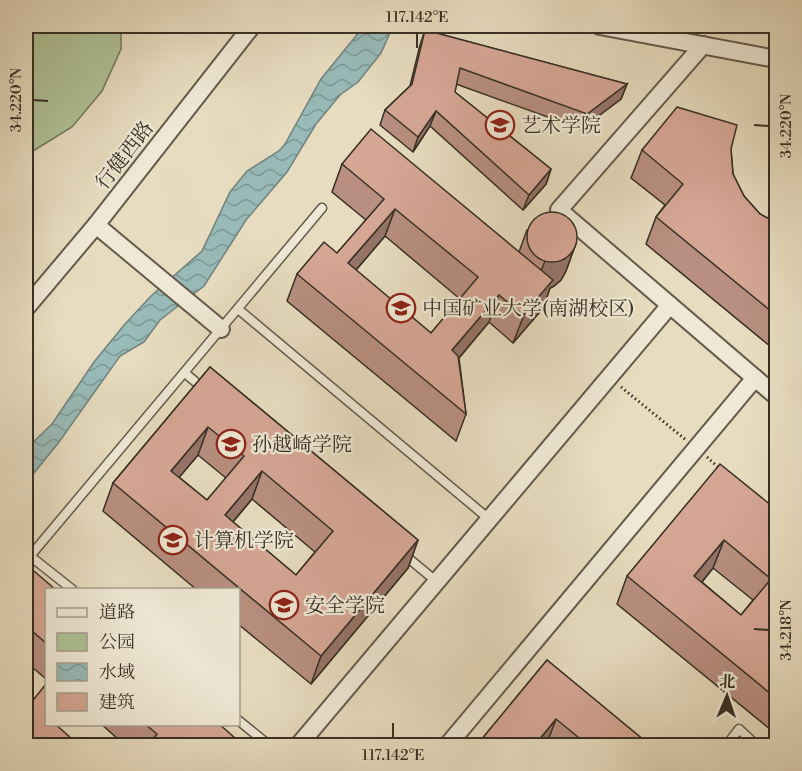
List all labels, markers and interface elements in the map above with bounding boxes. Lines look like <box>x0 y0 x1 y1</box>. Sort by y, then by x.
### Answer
text: 117.142°E <box>386 8 448 27</box>
text: 34.220°N <box>7 68 26 132</box>
text: 34.220°N <box>777 94 796 158</box>
school or university icon: 艺术学院 <box>484 109 516 141</box>
place label: 艺术学院 <box>521 114 601 139</box>
street label: 行健西路 <box>91 117 160 195</box>
school or university icon: 中国矿业大学(南湖校区) <box>385 292 417 324</box>
place label: 中国矿业大学(南湖校区) <box>422 297 634 322</box>
school or university icon: 孙越崎学院 <box>215 428 247 460</box>
place label: 孙越崎学院 <box>252 433 352 458</box>
school or university icon: 计算机学院 <box>157 524 189 556</box>
place label: 计算机学院 <box>194 529 294 554</box>
legend <box>45 588 240 726</box>
school or university icon: 安全学院 <box>268 589 300 621</box>
place label: 安全学院 <box>305 594 385 619</box>
text: 34.218°N <box>777 599 796 661</box>
text: 道路 <box>99 601 135 624</box>
text: 公园 <box>99 631 135 654</box>
text: 水域 <box>99 661 135 684</box>
north arrow <box>697 666 757 726</box>
text: 北 <box>719 672 736 692</box>
text: 建筑 <box>99 691 135 714</box>
text: 117.142°E <box>362 746 424 765</box>

